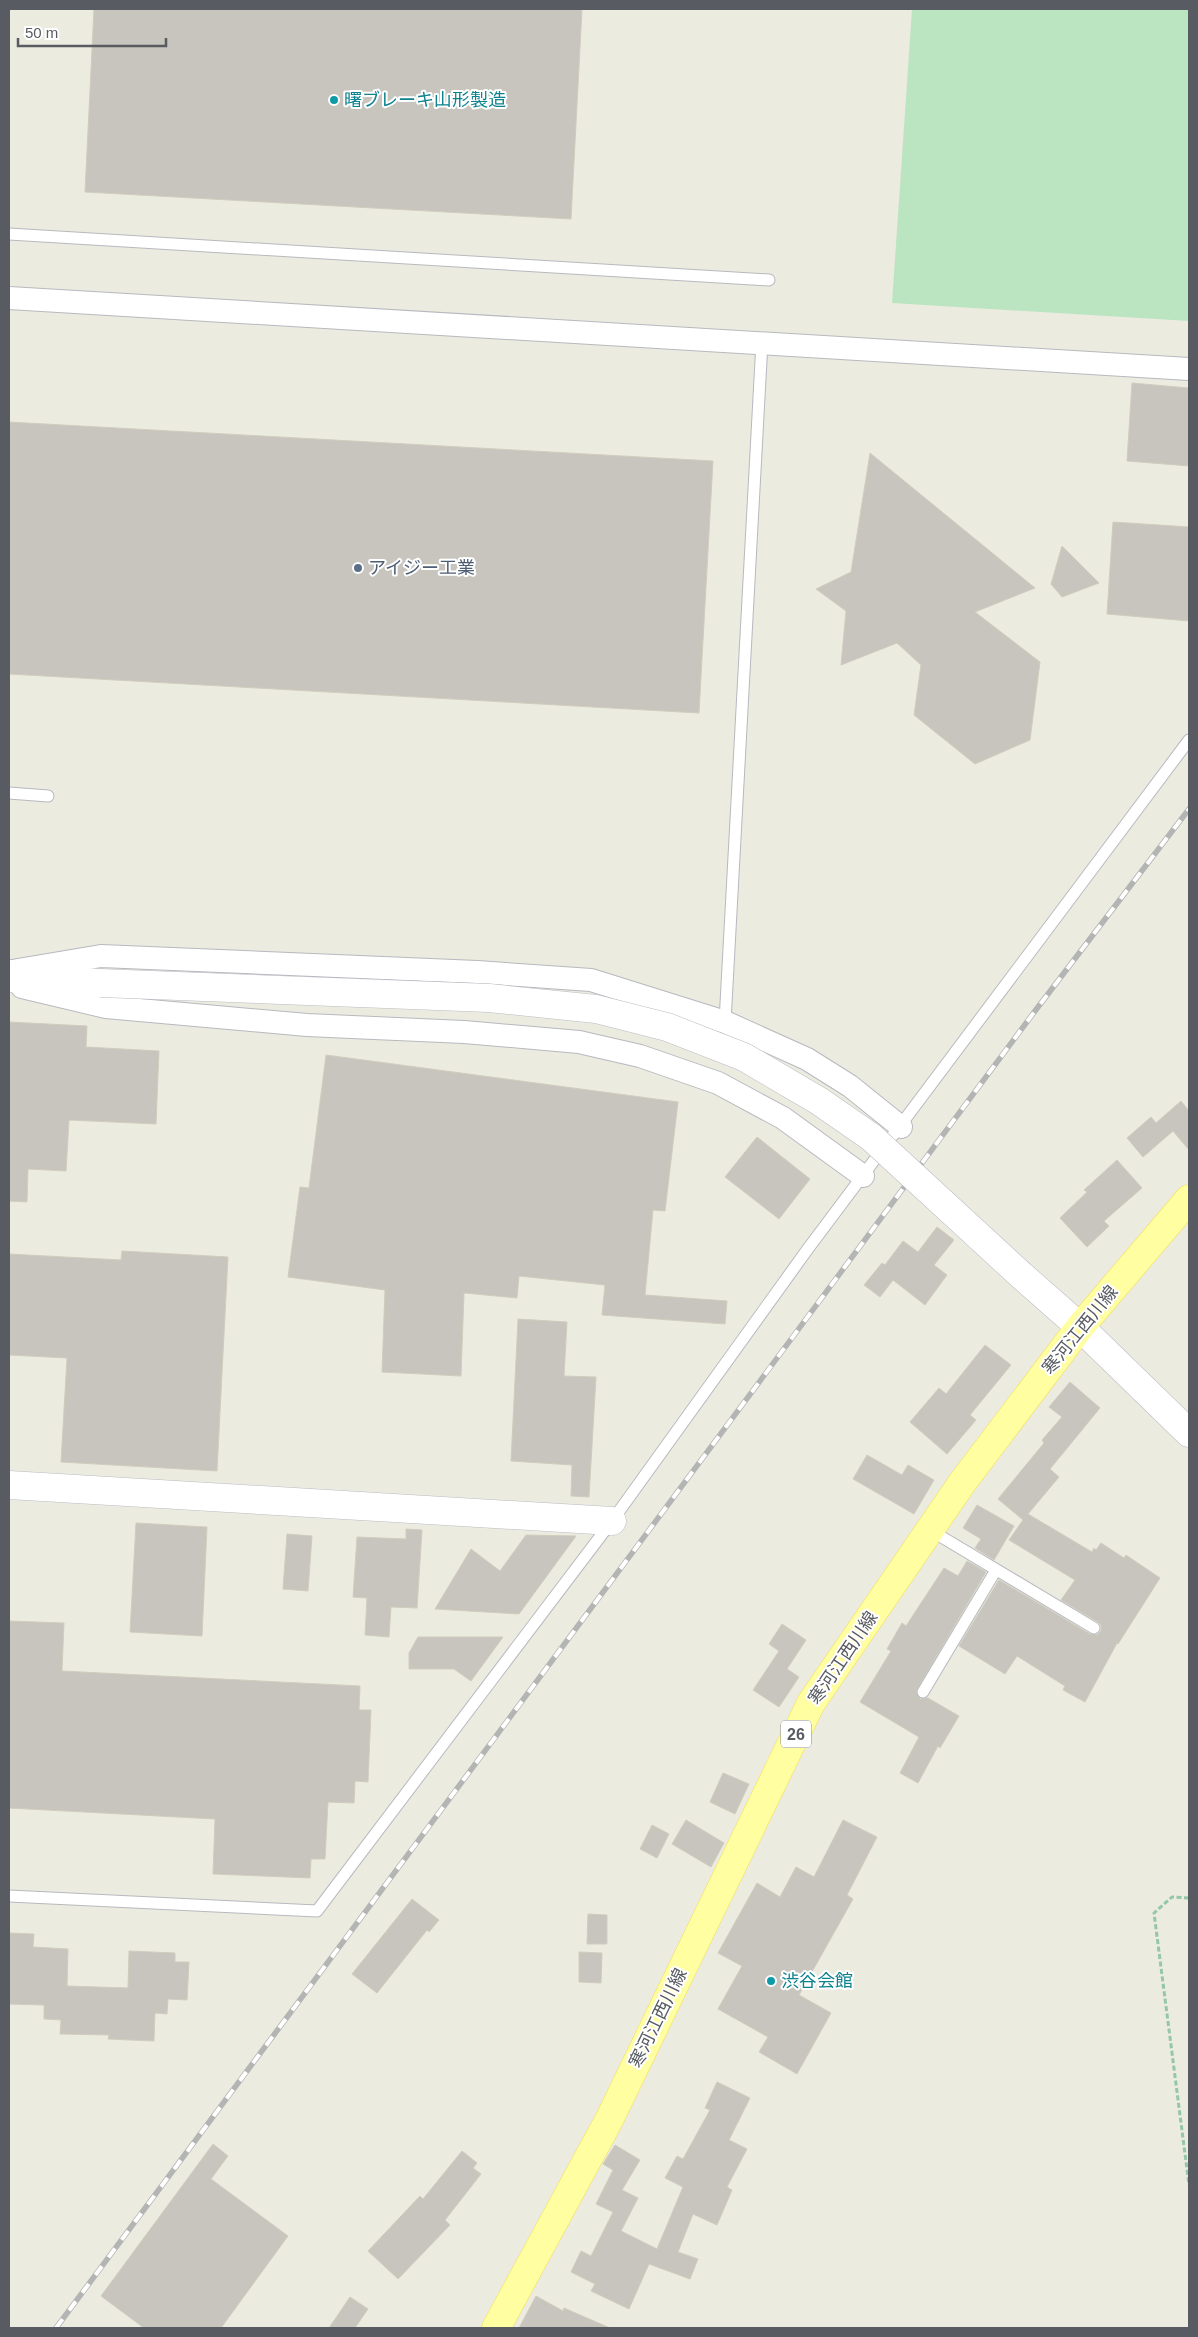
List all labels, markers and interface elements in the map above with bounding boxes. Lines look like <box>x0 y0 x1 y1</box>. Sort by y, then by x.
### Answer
scale bar <box>18 15 165 47</box>
text: 50 m <box>25 24 58 41</box>
place label: 曙ブレーキ山形製造 <box>344 90 506 110</box>
marker: 曙ブレーキ山形製造 <box>328 94 340 106</box>
place label: アイジー工業 <box>368 558 475 578</box>
marker: アイジー工業 <box>352 562 364 574</box>
street label: 寒河江西川線 <box>1038 1282 1122 1378</box>
street label: 寒河江西川線 <box>805 1608 881 1708</box>
road number: 26 <box>781 1720 811 1748</box>
street label: 寒河江西川線 <box>625 1965 691 2071</box>
place label: 渋谷会館 <box>781 1971 853 1991</box>
marker: 渋谷会館 <box>765 1975 777 1987</box>

